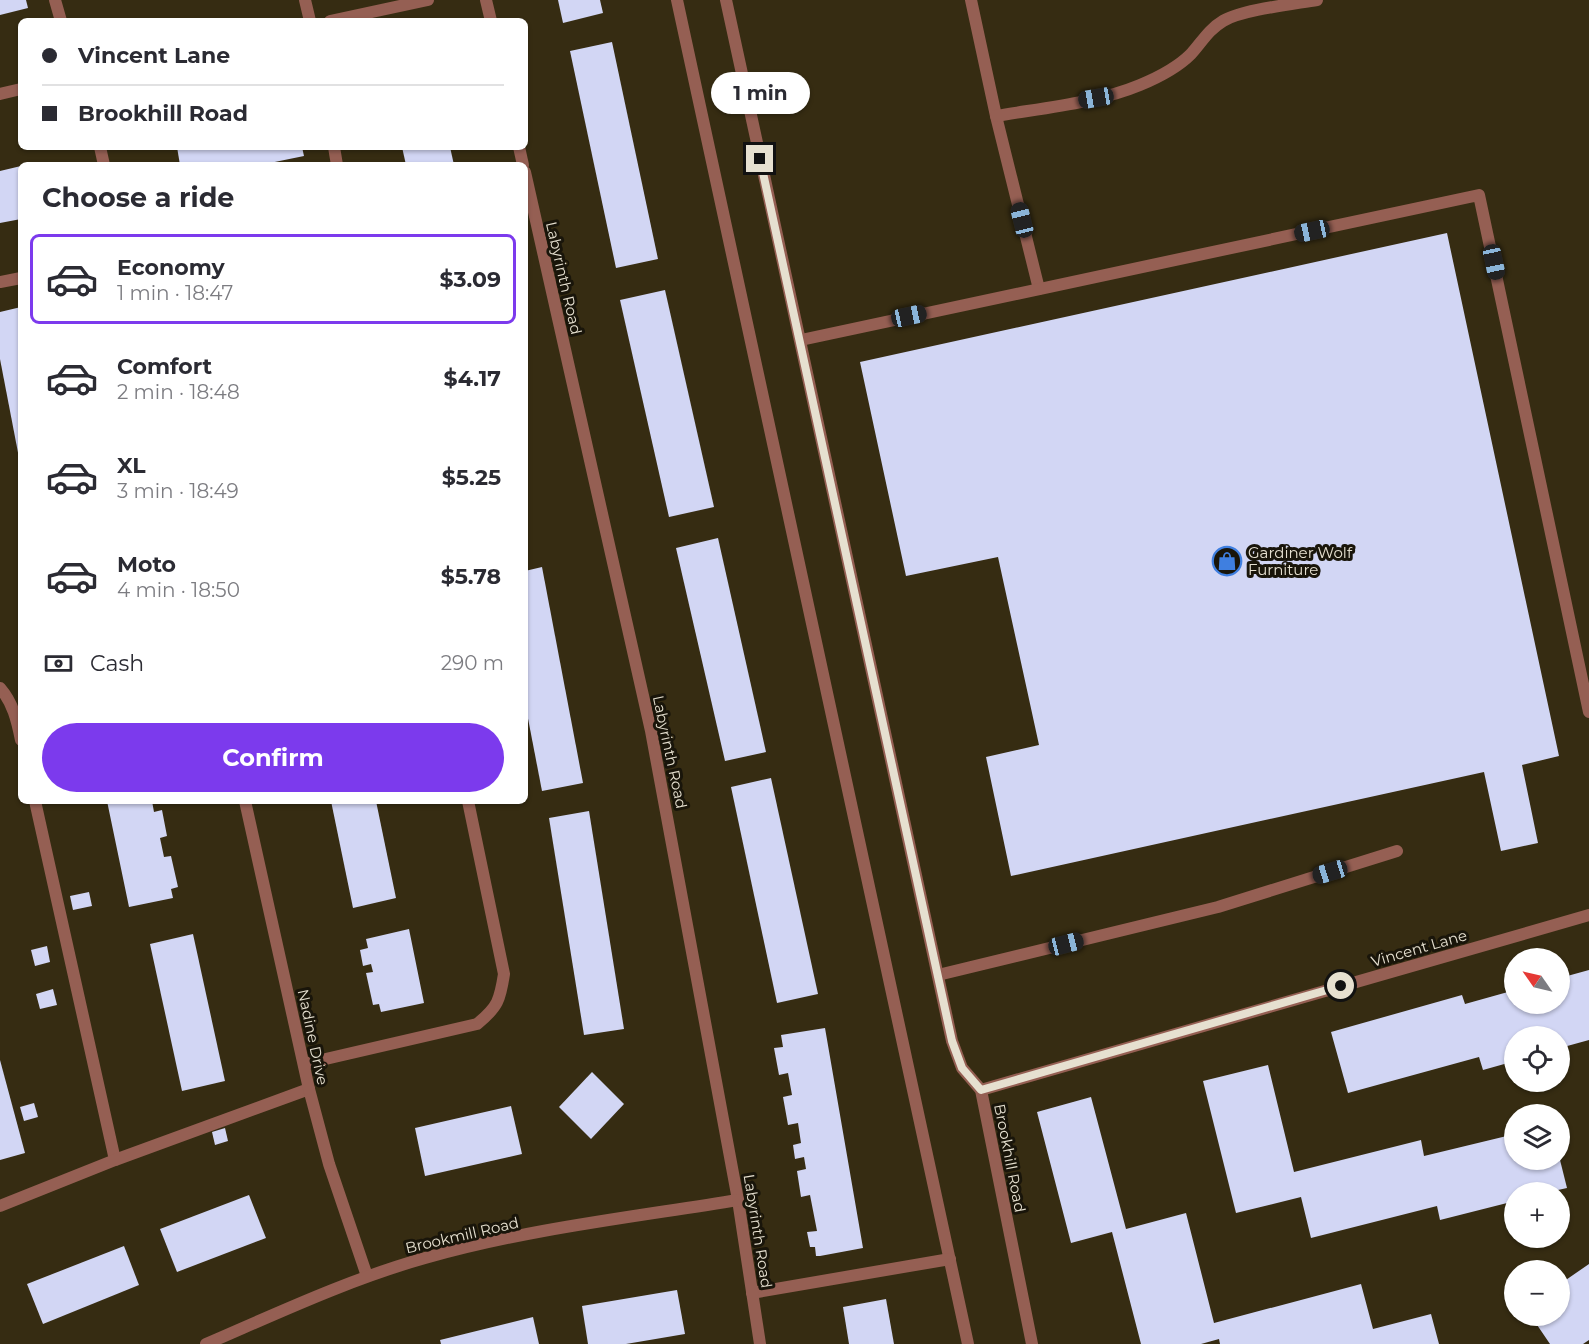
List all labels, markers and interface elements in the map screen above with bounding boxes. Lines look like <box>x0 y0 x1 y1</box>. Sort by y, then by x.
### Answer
text: Vincent Lane <box>78 42 230 69</box>
callout: 1 min <box>710 72 810 114</box>
text: 1 min <box>733 81 788 105</box>
car <box>1077 86 1115 110</box>
text: Brookhill Road <box>78 100 248 127</box>
route end <box>746 145 773 172</box>
text: Choose a ride <box>42 181 234 214</box>
car <box>1009 200 1035 240</box>
car <box>1293 218 1331 244</box>
street label: Labyrinth Road <box>542 220 586 336</box>
car <box>1481 243 1507 281</box>
icon: car <box>45 252 99 306</box>
text: Economy <box>117 254 225 281</box>
text: $3.09 <box>440 266 501 293</box>
text: 1 min · 18:47 <box>117 281 233 305</box>
car <box>890 303 928 329</box>
icon: car <box>45 351 99 405</box>
text: Comfort <box>117 353 212 380</box>
text: $4.17 <box>443 365 501 392</box>
text: 2 min · 18:48 <box>117 380 240 404</box>
icon: car <box>45 450 99 504</box>
text: XL <box>117 452 146 479</box>
text: $5.25 <box>442 464 501 491</box>
text: 3 min · 18:49 <box>117 479 239 503</box>
place label: Gardiner Wolf Furniture <box>1248 543 1353 579</box>
shop icon: Gardiner Wolf Furniture <box>1211 545 1243 577</box>
icon: car <box>45 549 99 603</box>
text: Moto <box>117 551 176 578</box>
text: $5.78 <box>441 563 501 590</box>
text: 4 min · 18:50 <box>117 578 240 602</box>
icon: cash <box>42 647 75 680</box>
text: Cash <box>90 650 144 677</box>
text: 290 m <box>441 651 504 675</box>
street label: Labyrinth Road <box>649 694 691 810</box>
button: Confirm <box>42 723 504 792</box>
car <box>1310 858 1350 886</box>
street label: Vincent Lane <box>1369 925 1469 971</box>
car <box>1046 931 1086 957</box>
north arrow <box>1504 948 1570 1014</box>
map controls <box>1504 948 1570 1326</box>
route start <box>1327 972 1354 999</box>
street label: Nadine Drive <box>294 987 332 1087</box>
button: locate <box>1504 1026 1570 1092</box>
street label: Brookhill Road <box>990 1102 1030 1214</box>
button: layers <box>1504 1104 1570 1170</box>
street label: Labyrinth Road <box>740 1173 776 1289</box>
button: + <box>1504 1182 1570 1248</box>
street label: Brookmill Road <box>403 1213 521 1257</box>
button: − <box>1504 1260 1570 1326</box>

